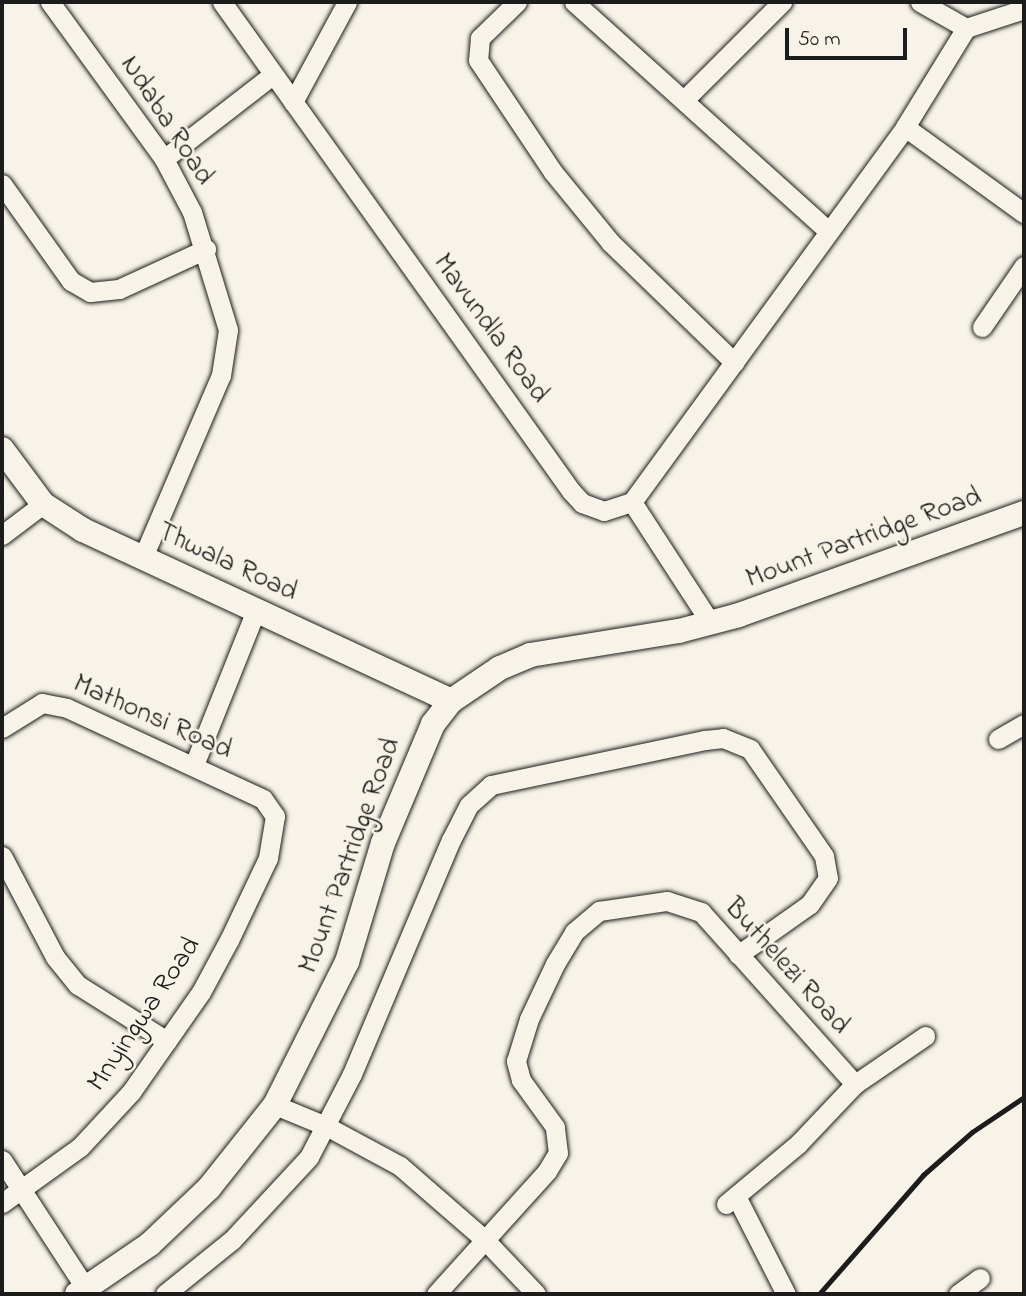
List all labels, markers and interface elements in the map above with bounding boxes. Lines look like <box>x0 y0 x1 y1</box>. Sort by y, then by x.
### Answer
scale bar <box>788 14 911 58</box>
text: 50 m <box>798 25 841 55</box>
street label: Ndaba Road <box>112 50 220 192</box>
street label: Mavundla Road <box>425 248 555 410</box>
street label: Mount Partridge Road <box>742 481 986 597</box>
street label: Thwala Road <box>152 516 302 610</box>
street label: Mathonsi Road <box>67 668 237 768</box>
street label: Mount Partridge Road <box>293 734 409 978</box>
street label: Buthelezi Road <box>716 892 856 1042</box>
street label: Mnyingwa Road <box>81 931 209 1099</box>

